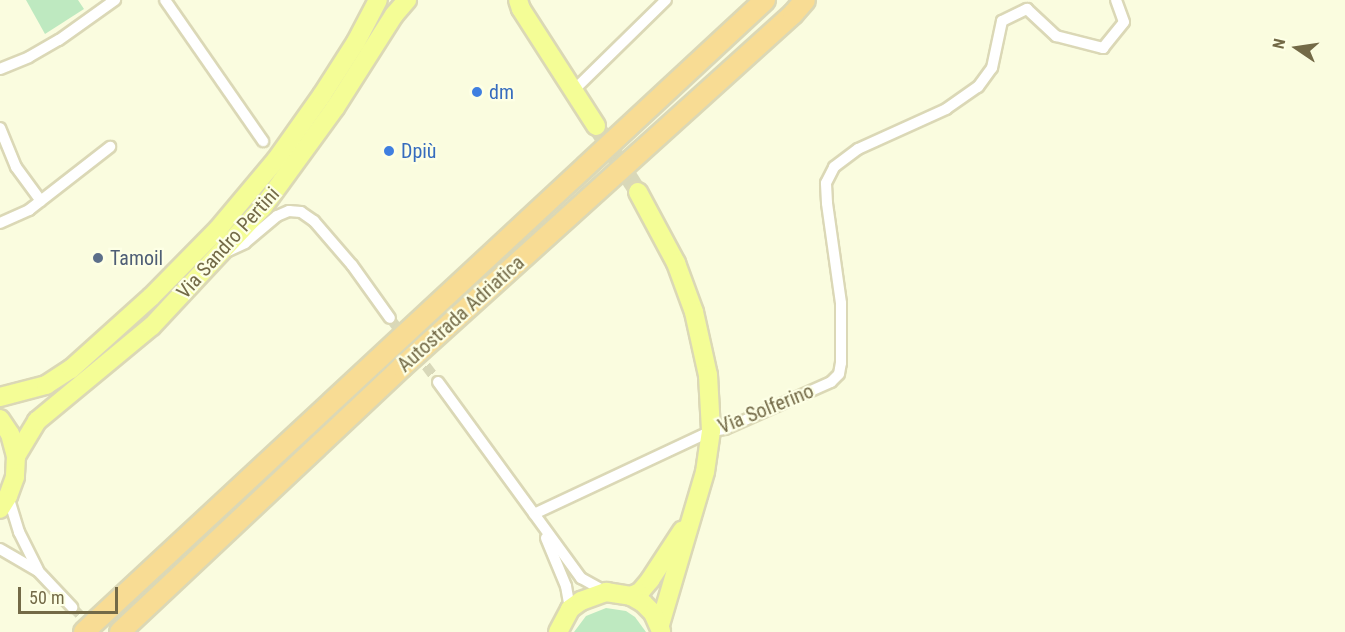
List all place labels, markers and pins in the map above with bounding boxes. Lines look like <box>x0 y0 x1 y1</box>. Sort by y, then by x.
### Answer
place label: dm <box>489 80 514 104</box>
marker: dm <box>470 85 484 99</box>
place label: Dpiù <box>401 139 437 163</box>
marker: Dpiù <box>382 144 396 158</box>
place label: Tamoil <box>110 246 163 270</box>
marker: Tamoil <box>91 251 105 265</box>

